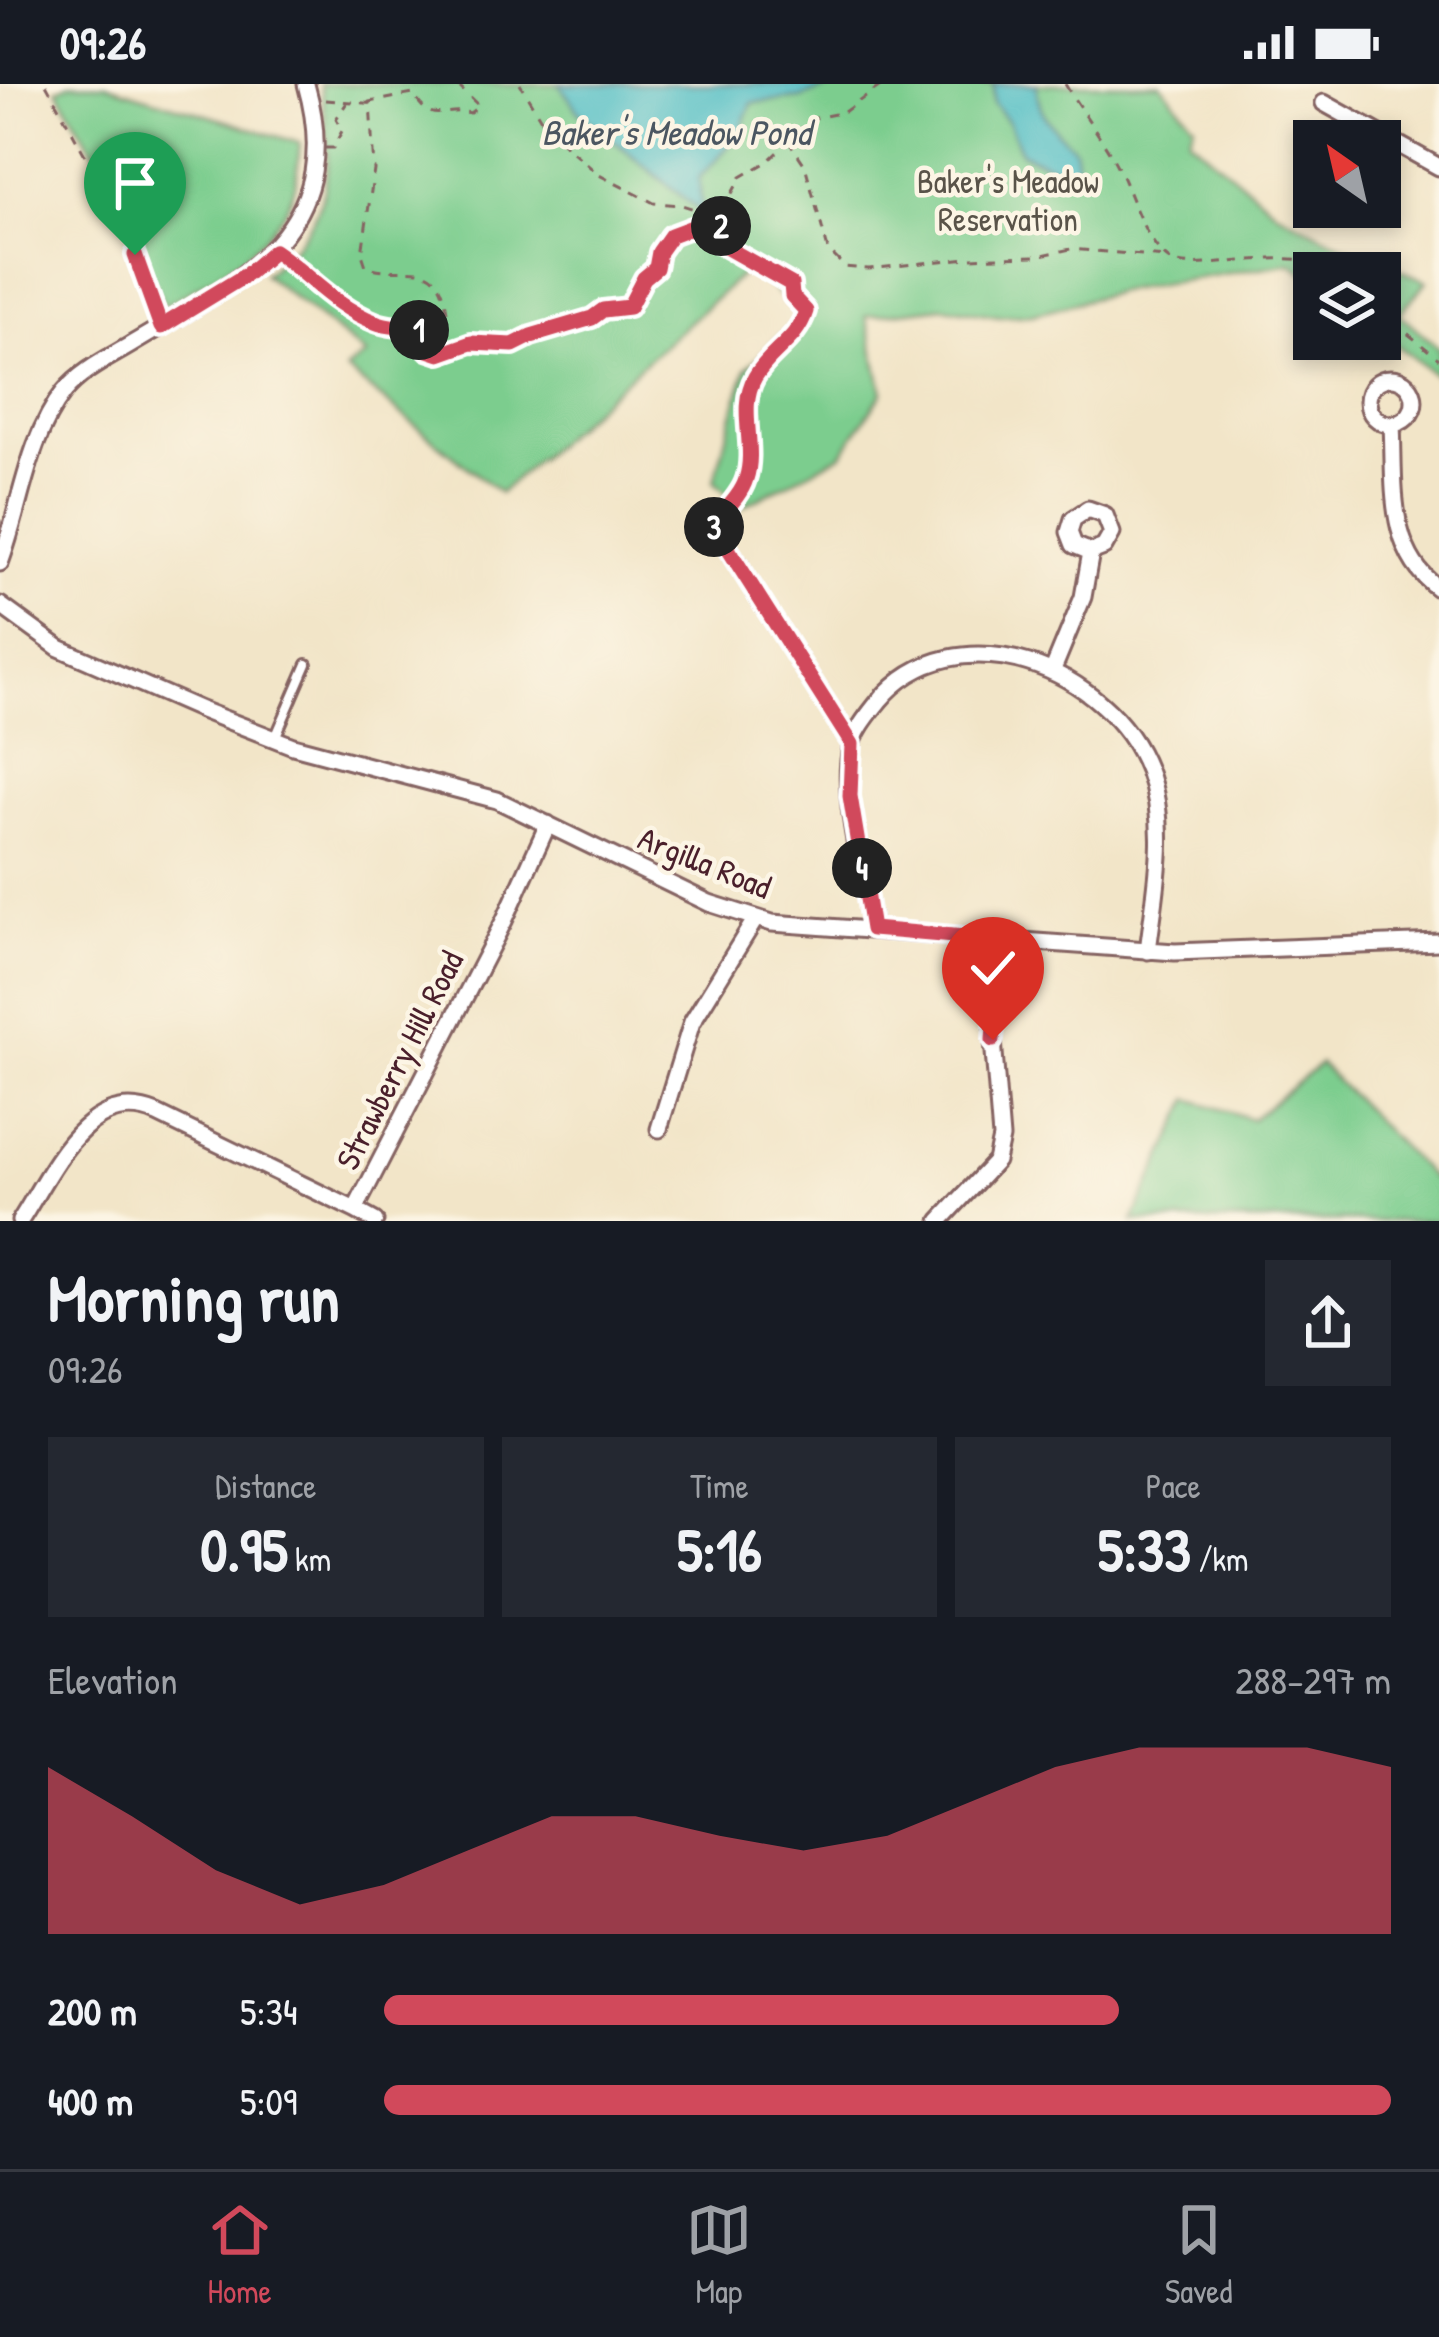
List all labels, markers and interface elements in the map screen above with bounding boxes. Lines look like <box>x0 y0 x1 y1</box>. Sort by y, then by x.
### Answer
text: 09:26 <box>60 12 146 73</box>
water label: Baker's Meadow Pond <box>541 107 815 156</box>
north arrow <box>1293 120 1401 228</box>
map controls <box>1293 120 1401 360</box>
pin <box>84 132 186 255</box>
icon: arrive <box>102 150 168 216</box>
park label: Baker's Meadow Reservation <box>917 159 1099 241</box>
pin: 2 <box>691 196 751 256</box>
text: 2 <box>713 204 729 248</box>
button: layers <box>1293 252 1401 360</box>
pin: 1 <box>389 300 449 360</box>
text: 1 <box>413 308 425 352</box>
pin: 3 <box>684 497 744 557</box>
text: 3 <box>707 505 721 549</box>
street label: Argilla Road <box>632 815 778 910</box>
pin: 4 <box>832 838 892 898</box>
text: 4 <box>856 846 868 890</box>
pin <box>942 917 1044 1040</box>
icon: check <box>960 935 1026 1001</box>
street label: Strawberry Hill Road <box>325 943 474 1177</box>
text: Morning run <box>48 1252 340 1342</box>
button: share <box>1265 1260 1391 1386</box>
text: 09:26 <box>48 1342 123 1395</box>
text: Distance <box>215 1464 316 1508</box>
text: Time <box>690 1464 749 1508</box>
text: Pace <box>1146 1464 1201 1508</box>
text: 0.95 <box>200 1508 288 1590</box>
text: 5:16 <box>677 1508 762 1590</box>
text: 5:33 <box>1098 1508 1191 1590</box>
text: km <box>288 1537 331 1581</box>
text: /km <box>1191 1537 1249 1581</box>
text: Elevation <box>48 1653 178 1706</box>
text: 288–297 m <box>1235 1653 1391 1706</box>
text: 200 m <box>48 1984 137 2037</box>
text: 5:34 <box>240 1984 298 2037</box>
text: 400 m <box>48 2074 133 2127</box>
text: 5:09 <box>240 2074 297 2127</box>
tab: Home <box>207 2197 273 2313</box>
tab: Map <box>686 2197 752 2313</box>
tab: Saved <box>1165 2197 1232 2313</box>

